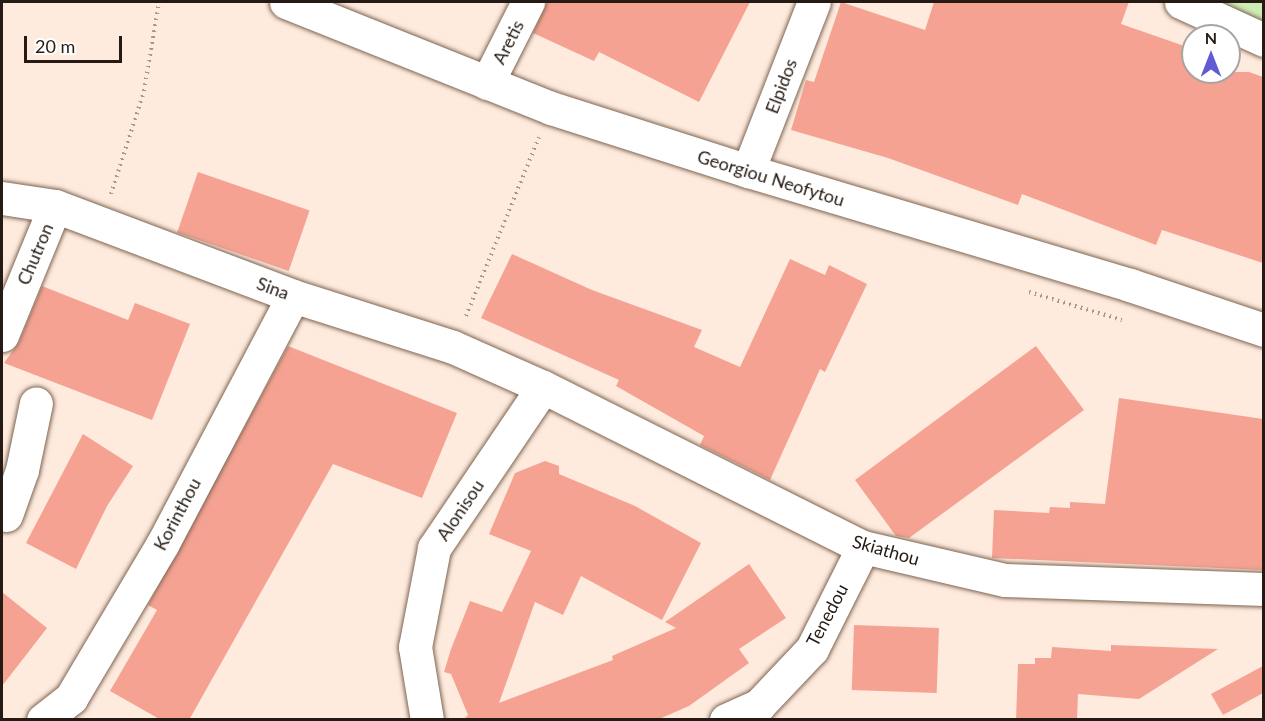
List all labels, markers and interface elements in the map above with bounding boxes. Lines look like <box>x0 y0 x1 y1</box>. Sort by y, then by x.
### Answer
street label: Aretis <box>488 16 528 68</box>
scale bar <box>27 24 124 62</box>
north arrow <box>1181 24 1241 84</box>
text: N <box>1205 28 1217 47</box>
text: 20 m <box>35 35 75 57</box>
street label: Elpidos <box>761 55 801 117</box>
street label: Georgiou Neofytou <box>695 145 847 211</box>
street label: Chutron <box>12 220 58 288</box>
street label: Sina <box>254 272 292 304</box>
street label: Korinthou <box>149 474 205 554</box>
street label: Alonisou <box>432 475 488 545</box>
street label: Skiathou <box>850 530 922 570</box>
street label: Tenedou <box>802 580 852 650</box>

